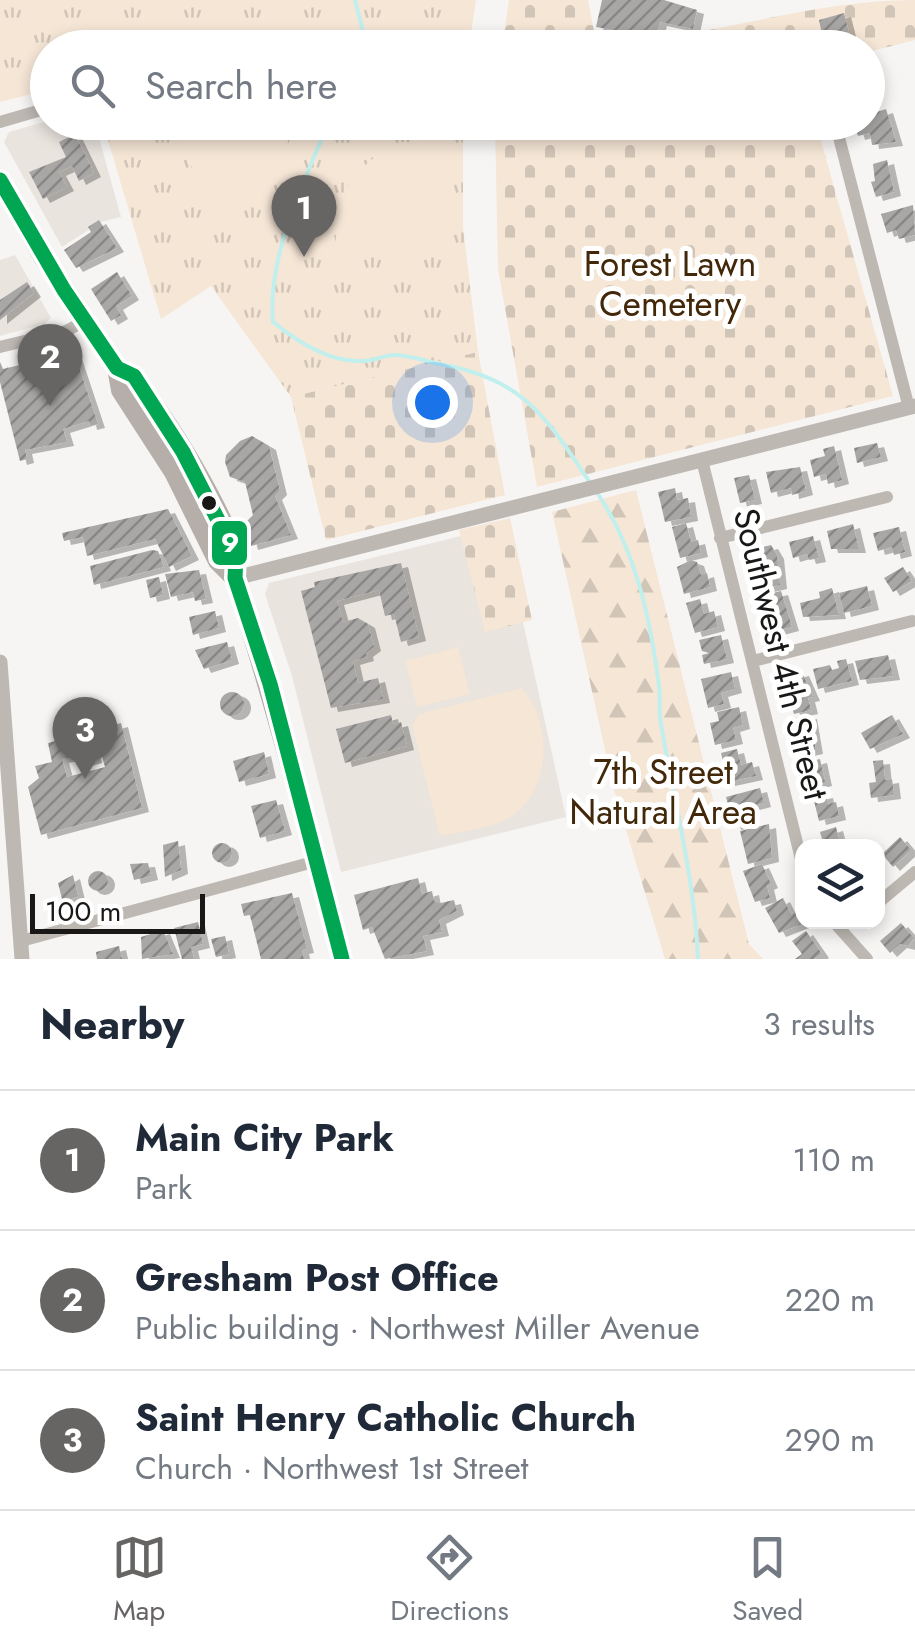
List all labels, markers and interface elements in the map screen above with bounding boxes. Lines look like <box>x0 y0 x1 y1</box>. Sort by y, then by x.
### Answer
search box <box>30 30 885 140</box>
icon: search <box>65 58 120 113</box>
text: Search here <box>145 58 337 113</box>
pin: 1 <box>272 174 336 257</box>
park label: Forest Lawn Cemetery <box>584 239 756 329</box>
pin: 2 <box>18 324 82 406</box>
your location <box>407 377 458 428</box>
unlabelled marker <box>199 493 219 513</box>
street label: Southwest 4th Street <box>721 503 842 806</box>
line badge: 9 <box>210 519 249 567</box>
text: 9 <box>221 522 239 563</box>
pin: 3 <box>52 696 118 779</box>
park label: 7th Street Natural Area <box>569 747 757 837</box>
map controls <box>795 839 885 929</box>
button: layers <box>795 839 885 929</box>
scale bar <box>30 889 205 934</box>
text: 100 m <box>45 891 121 932</box>
text: Nearby <box>40 994 184 1055</box>
text: 3 results <box>763 1001 875 1047</box>
text: Main City Park <box>135 1110 394 1165</box>
text: 1 <box>64 1137 81 1183</box>
text: 110 m <box>792 1137 875 1183</box>
text: Park <box>135 1165 192 1211</box>
text: Gresham Post Office <box>135 1250 499 1305</box>
text: 2 <box>62 1277 83 1323</box>
text: 220 m <box>785 1277 875 1323</box>
text: Public building · Northwest Miller Avenue <box>135 1305 700 1351</box>
text: Saint Henry Catholic Church <box>135 1390 636 1445</box>
text: 3 <box>63 1417 82 1463</box>
text: 290 m <box>785 1417 875 1463</box>
text: Church · Northwest 1st Street <box>135 1445 528 1491</box>
tab: Map <box>112 1530 167 1631</box>
tab: Directions <box>390 1530 509 1631</box>
tab: Saved <box>732 1530 803 1631</box>

